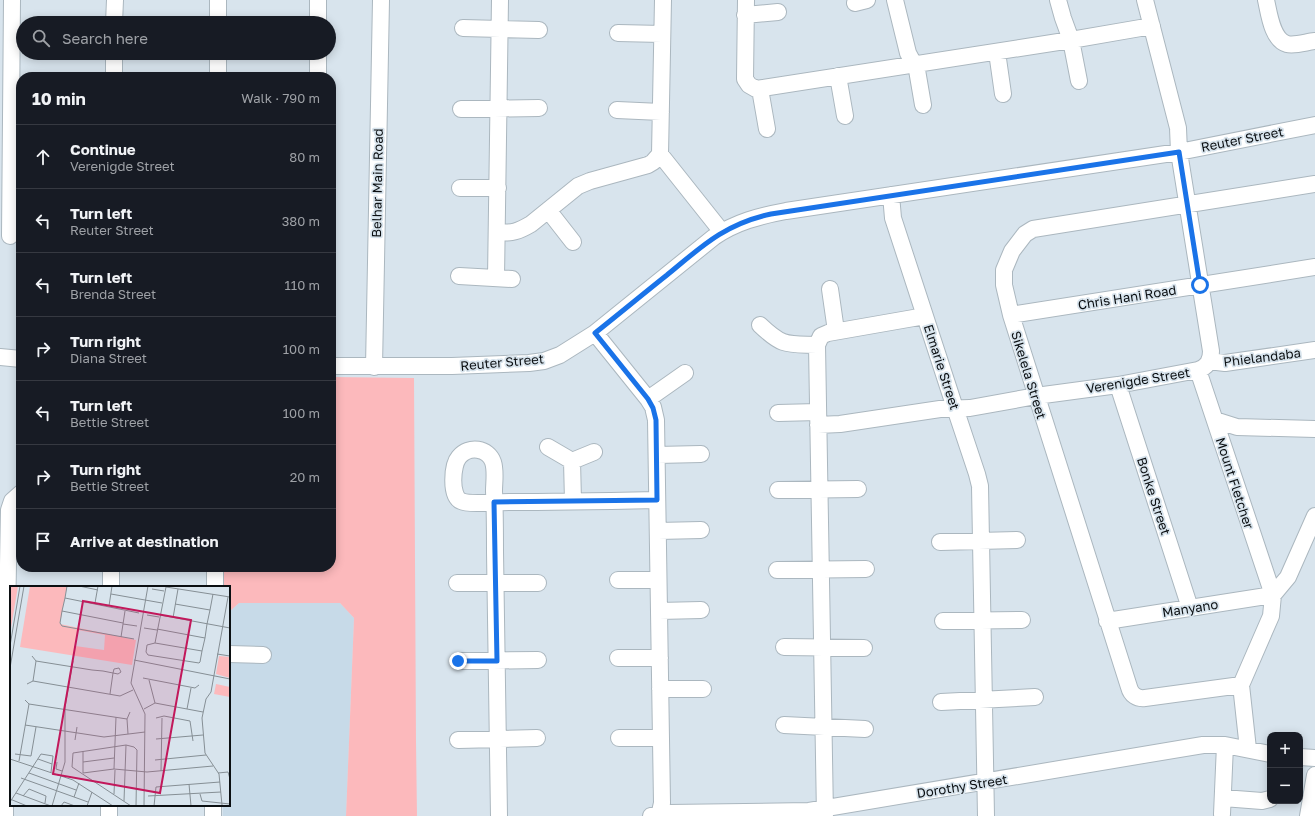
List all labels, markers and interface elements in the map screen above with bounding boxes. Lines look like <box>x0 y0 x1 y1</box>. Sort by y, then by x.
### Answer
search box <box>16 16 336 60</box>
icon: search <box>30 27 52 49</box>
text: Search here <box>62 29 148 47</box>
text: 10 min <box>32 88 86 109</box>
text: Walk · 790 m <box>241 90 320 106</box>
street label: Reuter Street <box>1199 123 1285 155</box>
street label: Belhar Main Road <box>368 128 386 238</box>
text: Continue <box>70 140 136 158</box>
icon: ahead <box>32 146 54 168</box>
text: 80 m <box>289 149 320 165</box>
text: Verenigde Street <box>70 158 175 174</box>
text: Turn left <box>70 204 132 222</box>
icon: left <box>32 210 54 232</box>
text: 380 m <box>282 213 320 229</box>
text: Reuter Street <box>70 222 154 238</box>
text: Turn left <box>70 268 132 286</box>
icon: left <box>32 274 54 296</box>
route start <box>1191 276 1209 294</box>
text: 110 m <box>285 277 320 293</box>
street label: Chris Hani Road <box>1077 281 1177 313</box>
text: Brenda Street <box>70 286 156 302</box>
street label: Elmarie Street <box>921 322 963 412</box>
street label: Sikelela Street <box>1008 329 1050 421</box>
text: Turn right <box>70 332 141 350</box>
icon: right <box>32 338 54 360</box>
text: 100 m <box>283 341 320 357</box>
street label: Phielandaba <box>1222 344 1302 370</box>
text: Diana Street <box>70 350 147 366</box>
street label: Reuter Street <box>460 350 544 374</box>
street label: Verenigde Street <box>1085 364 1191 396</box>
text: Turn left <box>70 396 132 414</box>
icon: left <box>32 402 54 424</box>
text: 100 m <box>283 405 320 421</box>
text: Bettie Street <box>70 414 149 430</box>
street label: Mount Fletcher <box>1213 435 1257 531</box>
street label: Bonke Street <box>1134 455 1174 537</box>
text: Turn right <box>70 460 141 478</box>
icon: right <box>32 466 54 488</box>
text: 20 m <box>290 469 320 485</box>
text: Bettie Street <box>70 478 149 494</box>
icon: arrive <box>32 530 54 552</box>
text: Arrive at destination <box>70 532 219 550</box>
inset map <box>10 586 230 806</box>
street label: Manyano <box>1161 596 1219 620</box>
route end <box>449 652 467 670</box>
map controls <box>1267 732 1303 804</box>
button: + <box>1267 732 1303 768</box>
button: − <box>1267 768 1303 804</box>
street label: Dorothy Street <box>916 771 1008 801</box>

